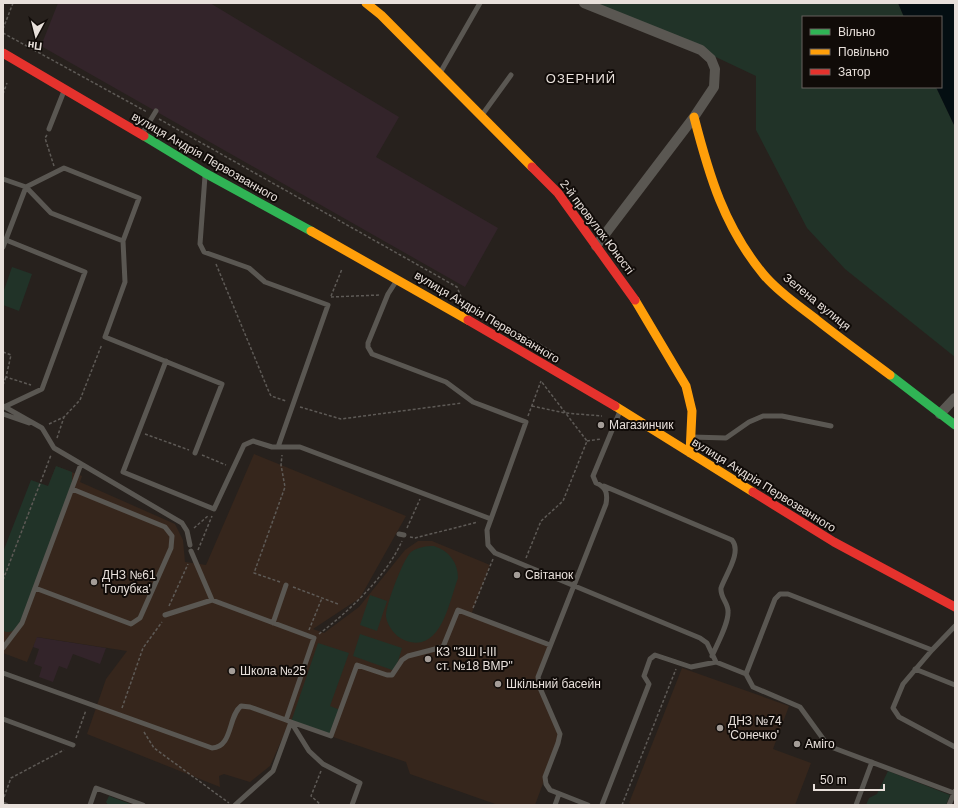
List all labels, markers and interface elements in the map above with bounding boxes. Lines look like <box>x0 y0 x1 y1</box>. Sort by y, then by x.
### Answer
north arrow <box>16 16 56 56</box>
legend <box>802 16 942 88</box>
text: Вільно <box>838 25 876 39</box>
text: Пн <box>27 39 43 53</box>
text: Повільно <box>838 45 889 59</box>
text: Затор <box>838 65 871 79</box>
district label: ОЗЕРНИЙ <box>546 71 616 86</box>
street label: вулиця Андрія Первозванного <box>129 109 281 205</box>
street label: 2-й провулок Юності <box>557 177 637 277</box>
street label: вулиця Андрія Первозванного <box>412 268 562 366</box>
street label: Зелена вулиця <box>780 271 854 333</box>
place label: Магазинчик <box>609 418 674 432</box>
marker: Магазинчик <box>596 420 606 430</box>
street label: вулиця Андрія Первозванного <box>689 435 839 535</box>
place label: ДНЗ №61 'Голубка' <box>102 568 156 596</box>
place label: Світанок <box>525 568 574 582</box>
marker: Світанок <box>512 570 522 580</box>
marker: ДНЗ №61 'Голубка' <box>89 577 99 587</box>
place label: КЗ "ЗШ І-ІІІ ст. №18 ВМР" <box>436 645 513 673</box>
marker: КЗ "ЗШ І-ІІІ ст. №18 ВМР" <box>423 654 433 664</box>
place label: Школа №25 <box>240 664 306 678</box>
marker: Школа №25 <box>227 666 237 676</box>
place label: Шкільний басейн <box>506 677 601 691</box>
marker: Шкільний басейн <box>493 679 503 689</box>
place label: ДНЗ №74 'Сонечко' <box>728 714 782 742</box>
marker: ДНЗ №74 'Сонечко' <box>715 723 725 733</box>
place label: Аміго <box>805 737 835 751</box>
marker: Аміго <box>792 739 802 749</box>
scale bar <box>814 766 884 792</box>
text: 50 m <box>820 773 847 787</box>

